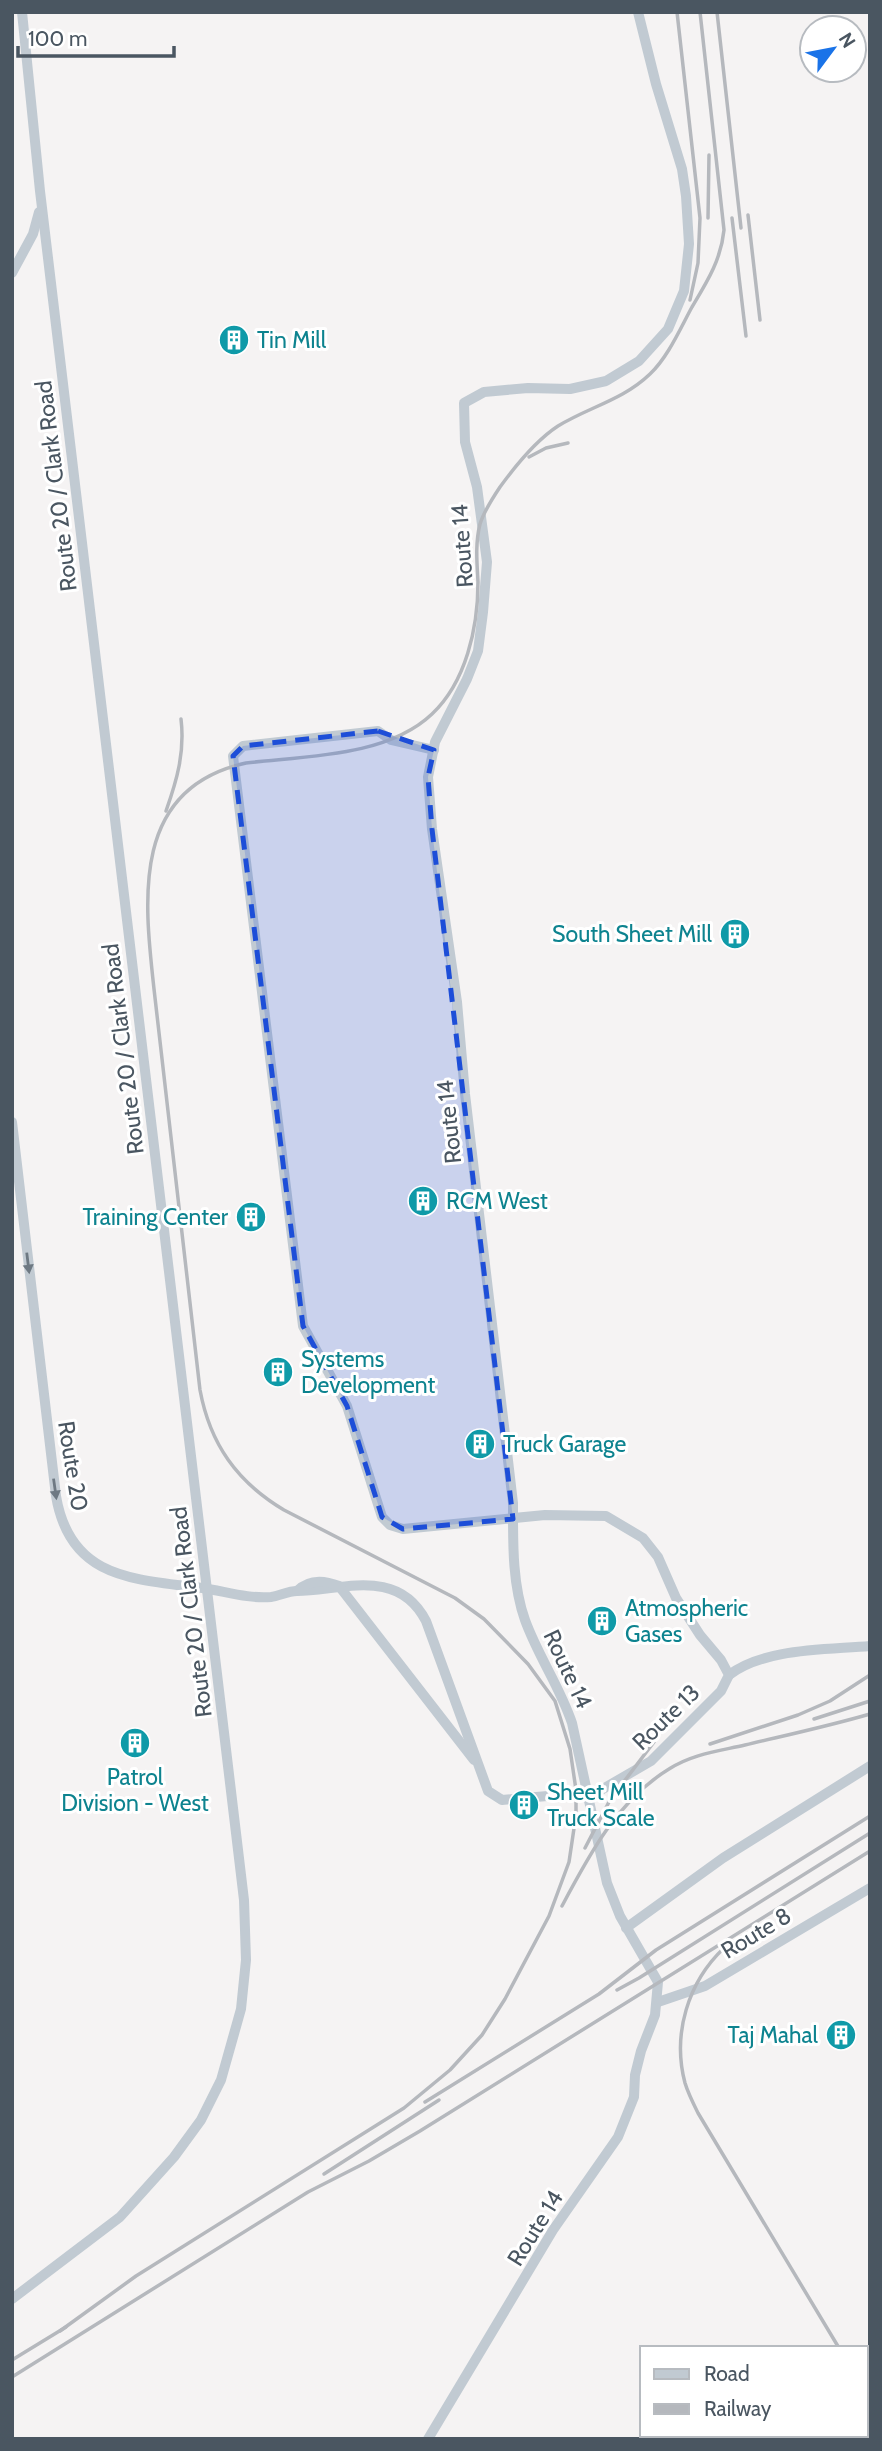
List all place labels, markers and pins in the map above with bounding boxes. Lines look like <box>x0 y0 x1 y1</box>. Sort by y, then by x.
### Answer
building icon: Tin Mill <box>217 323 251 357</box>
place label: Tin Mill <box>257 326 327 354</box>
building icon: South Sheet Mill <box>718 917 752 951</box>
place label: South Sheet Mill <box>552 920 713 948</box>
building icon: RCM West <box>406 1184 440 1218</box>
place label: RCM West <box>446 1187 548 1215</box>
building icon: Training Center <box>234 1200 268 1234</box>
place label: Training Center <box>83 1203 229 1231</box>
place label: Systems Development <box>301 1345 436 1399</box>
building icon: Systems Development <box>261 1355 295 1389</box>
building icon: Truck Garage <box>463 1427 497 1461</box>
place label: Truck Garage <box>503 1430 627 1458</box>
place label: Atmospheric Gases <box>625 1594 748 1648</box>
building icon: Atmospheric Gases <box>585 1604 619 1638</box>
building icon: Patrol Division - West <box>118 1726 152 1760</box>
place label: Patrol Division - West <box>61 1763 209 1817</box>
place label: Sheet Mill Truck Scale <box>547 1778 655 1832</box>
building icon: Sheet Mill Truck Scale <box>507 1788 541 1822</box>
building icon: Taj Mahal <box>824 2018 858 2052</box>
place label: Taj Mahal <box>728 2021 819 2049</box>

